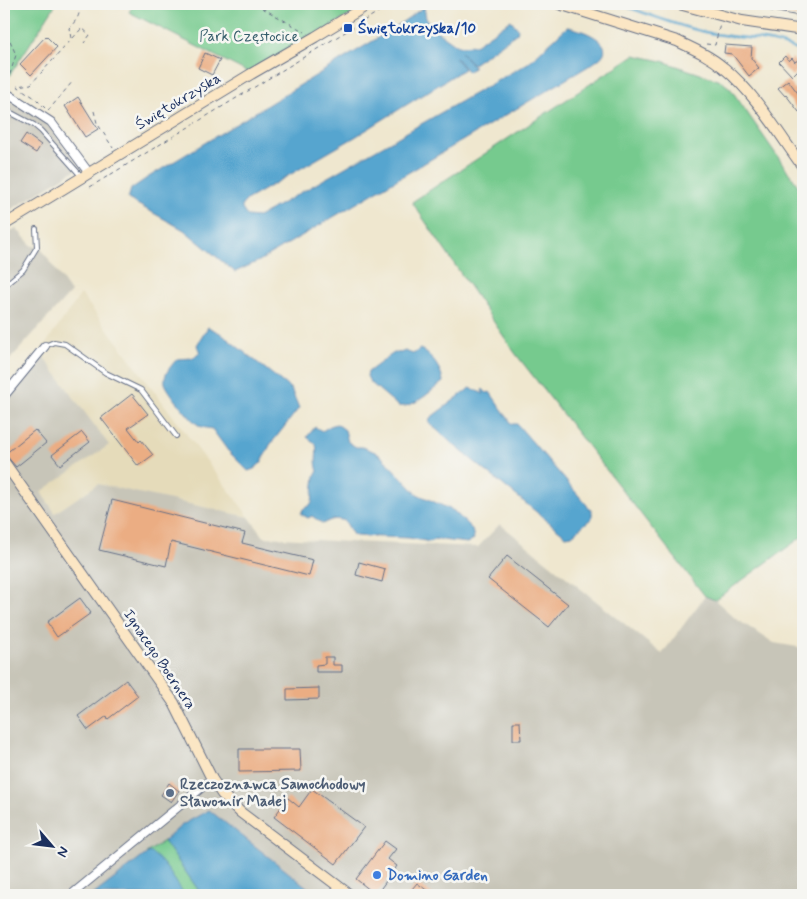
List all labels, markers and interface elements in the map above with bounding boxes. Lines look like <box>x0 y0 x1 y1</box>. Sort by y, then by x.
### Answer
place label: Świętokrzyska/10 <box>358 18 477 39</box>
marker: Świętokrzyska/10 <box>342 22 354 34</box>
park label: Park Częstocice <box>199 27 299 47</box>
street label: Świętokrzyska <box>132 67 225 135</box>
street label: Ignacego Boernera <box>118 606 200 714</box>
place label: Rzeczoznawca Samochodowy Sławomir Madej <box>180 775 365 812</box>
marker: Rzeczoznawca Samochodowy Sławomir Madej <box>164 787 176 799</box>
north arrow <box>28 822 78 872</box>
text: N <box>52 843 73 860</box>
place label: Domino Garden <box>387 866 488 886</box>
marker: Domino Garden <box>371 869 383 881</box>

